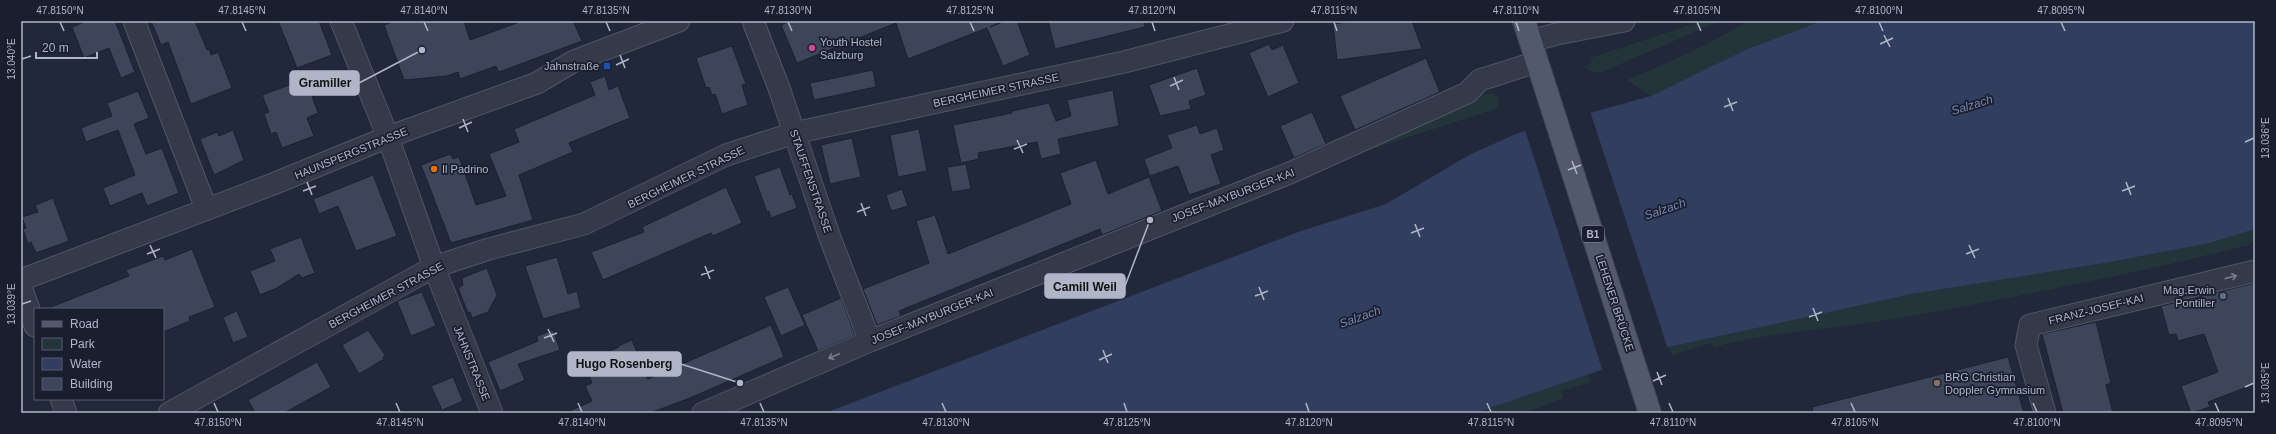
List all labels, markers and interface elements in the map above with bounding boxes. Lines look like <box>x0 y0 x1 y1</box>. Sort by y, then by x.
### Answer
text: 47.8150°N <box>36 5 84 16</box>
text: 47.8145°N <box>218 5 266 16</box>
text: 47.8140°N <box>400 5 448 16</box>
text: 47.8135°N <box>582 5 630 16</box>
text: 47.8130°N <box>764 5 812 16</box>
text: 47.8125°N <box>946 5 994 16</box>
text: 47.8120°N <box>1128 5 1176 16</box>
text: 47.8115°N <box>1311 5 1357 16</box>
text: 47.8110°N <box>1493 5 1539 16</box>
text: 47.8105°N <box>1673 5 1721 16</box>
text: 47.8100°N <box>1855 5 1903 16</box>
text: 47.8095°N <box>2037 5 2085 16</box>
scale bar <box>36 34 97 60</box>
place label: Youth Hostel Salzburg <box>820 36 882 61</box>
text: 13.040°E <box>6 38 17 80</box>
text: 20 m <box>42 41 69 55</box>
marker: Youth Hostel Salzburg <box>807 43 817 53</box>
place label: Jahnstraße <box>544 60 599 72</box>
marker: Jahnstraße <box>602 61 612 71</box>
callout: Gramiller <box>290 71 359 95</box>
street label: BERGHEIMER STRASSE <box>932 71 1060 109</box>
text: Gramiller <box>299 76 352 90</box>
water label: Salzach <box>1950 92 1995 118</box>
text: 13.036°E <box>2260 117 2271 159</box>
street label: HAUNSPERGSTRASSE <box>293 125 409 181</box>
street label: STAUFFENSTRASSE <box>788 128 834 234</box>
street label: BERGHEIMER STRASSE <box>626 143 746 211</box>
place label: Il Padrino <box>442 163 488 175</box>
marker: Il Padrino <box>429 164 439 174</box>
street label: JOSEF-MAYBURGER-KAI <box>1170 166 1296 224</box>
water label: Salzach <box>1643 195 1688 223</box>
road number: B1 <box>1582 226 1604 242</box>
street label: LEHENER BRÜCKE <box>1594 253 1636 353</box>
street label: BERGHEIMER STRASSE <box>327 260 445 330</box>
one-way arrow <box>2225 272 2238 280</box>
callout: Camill Weil <box>1045 274 1125 298</box>
text: Camill Weil <box>1053 280 1117 294</box>
text: 13.039°E <box>6 283 17 325</box>
place label: Mag.Erwin Pontiller <box>2163 284 2215 309</box>
street label: JOSEF-MAYBURGER-KAI <box>869 286 995 346</box>
street label: FRANZ-JOSEF-KAI <box>2047 291 2145 327</box>
marker: Mag.Erwin Pontiller <box>2218 291 2228 301</box>
water label: Salzach <box>1338 303 1383 331</box>
legend <box>34 308 164 400</box>
text: Road <box>70 317 99 331</box>
street label: JAHNSTRASSE <box>451 324 493 402</box>
text: Park <box>70 337 96 351</box>
callout: Hugo Rosenberg <box>568 352 681 376</box>
one-way arrow <box>828 353 840 361</box>
text: Water <box>70 357 102 371</box>
text: Hugo Rosenberg <box>576 357 672 371</box>
text: 13.035°E <box>2260 362 2271 404</box>
place label: BRG Christian Doppler Gymnasium <box>1945 371 2045 396</box>
text: Building <box>70 377 113 391</box>
marker: BRG Christian Doppler Gymnasium <box>1932 378 1942 388</box>
text: 47.8150°N <box>194 417 242 428</box>
text: 47.8145°N <box>376 417 424 428</box>
text: 47.8140°N <box>558 417 606 428</box>
text: 47.8135°N <box>740 417 788 428</box>
text: 47.8130°N <box>922 417 970 428</box>
text: 47.8125°N <box>1103 417 1151 428</box>
text: 47.8120°N <box>1285 417 1333 428</box>
text: 47.8115°N <box>1468 417 1514 428</box>
text: 47.8110°N <box>1650 417 1696 428</box>
text: 47.8105°N <box>1831 417 1879 428</box>
text: 47.8100°N <box>2013 417 2061 428</box>
text: 47.8095°N <box>2195 417 2243 428</box>

